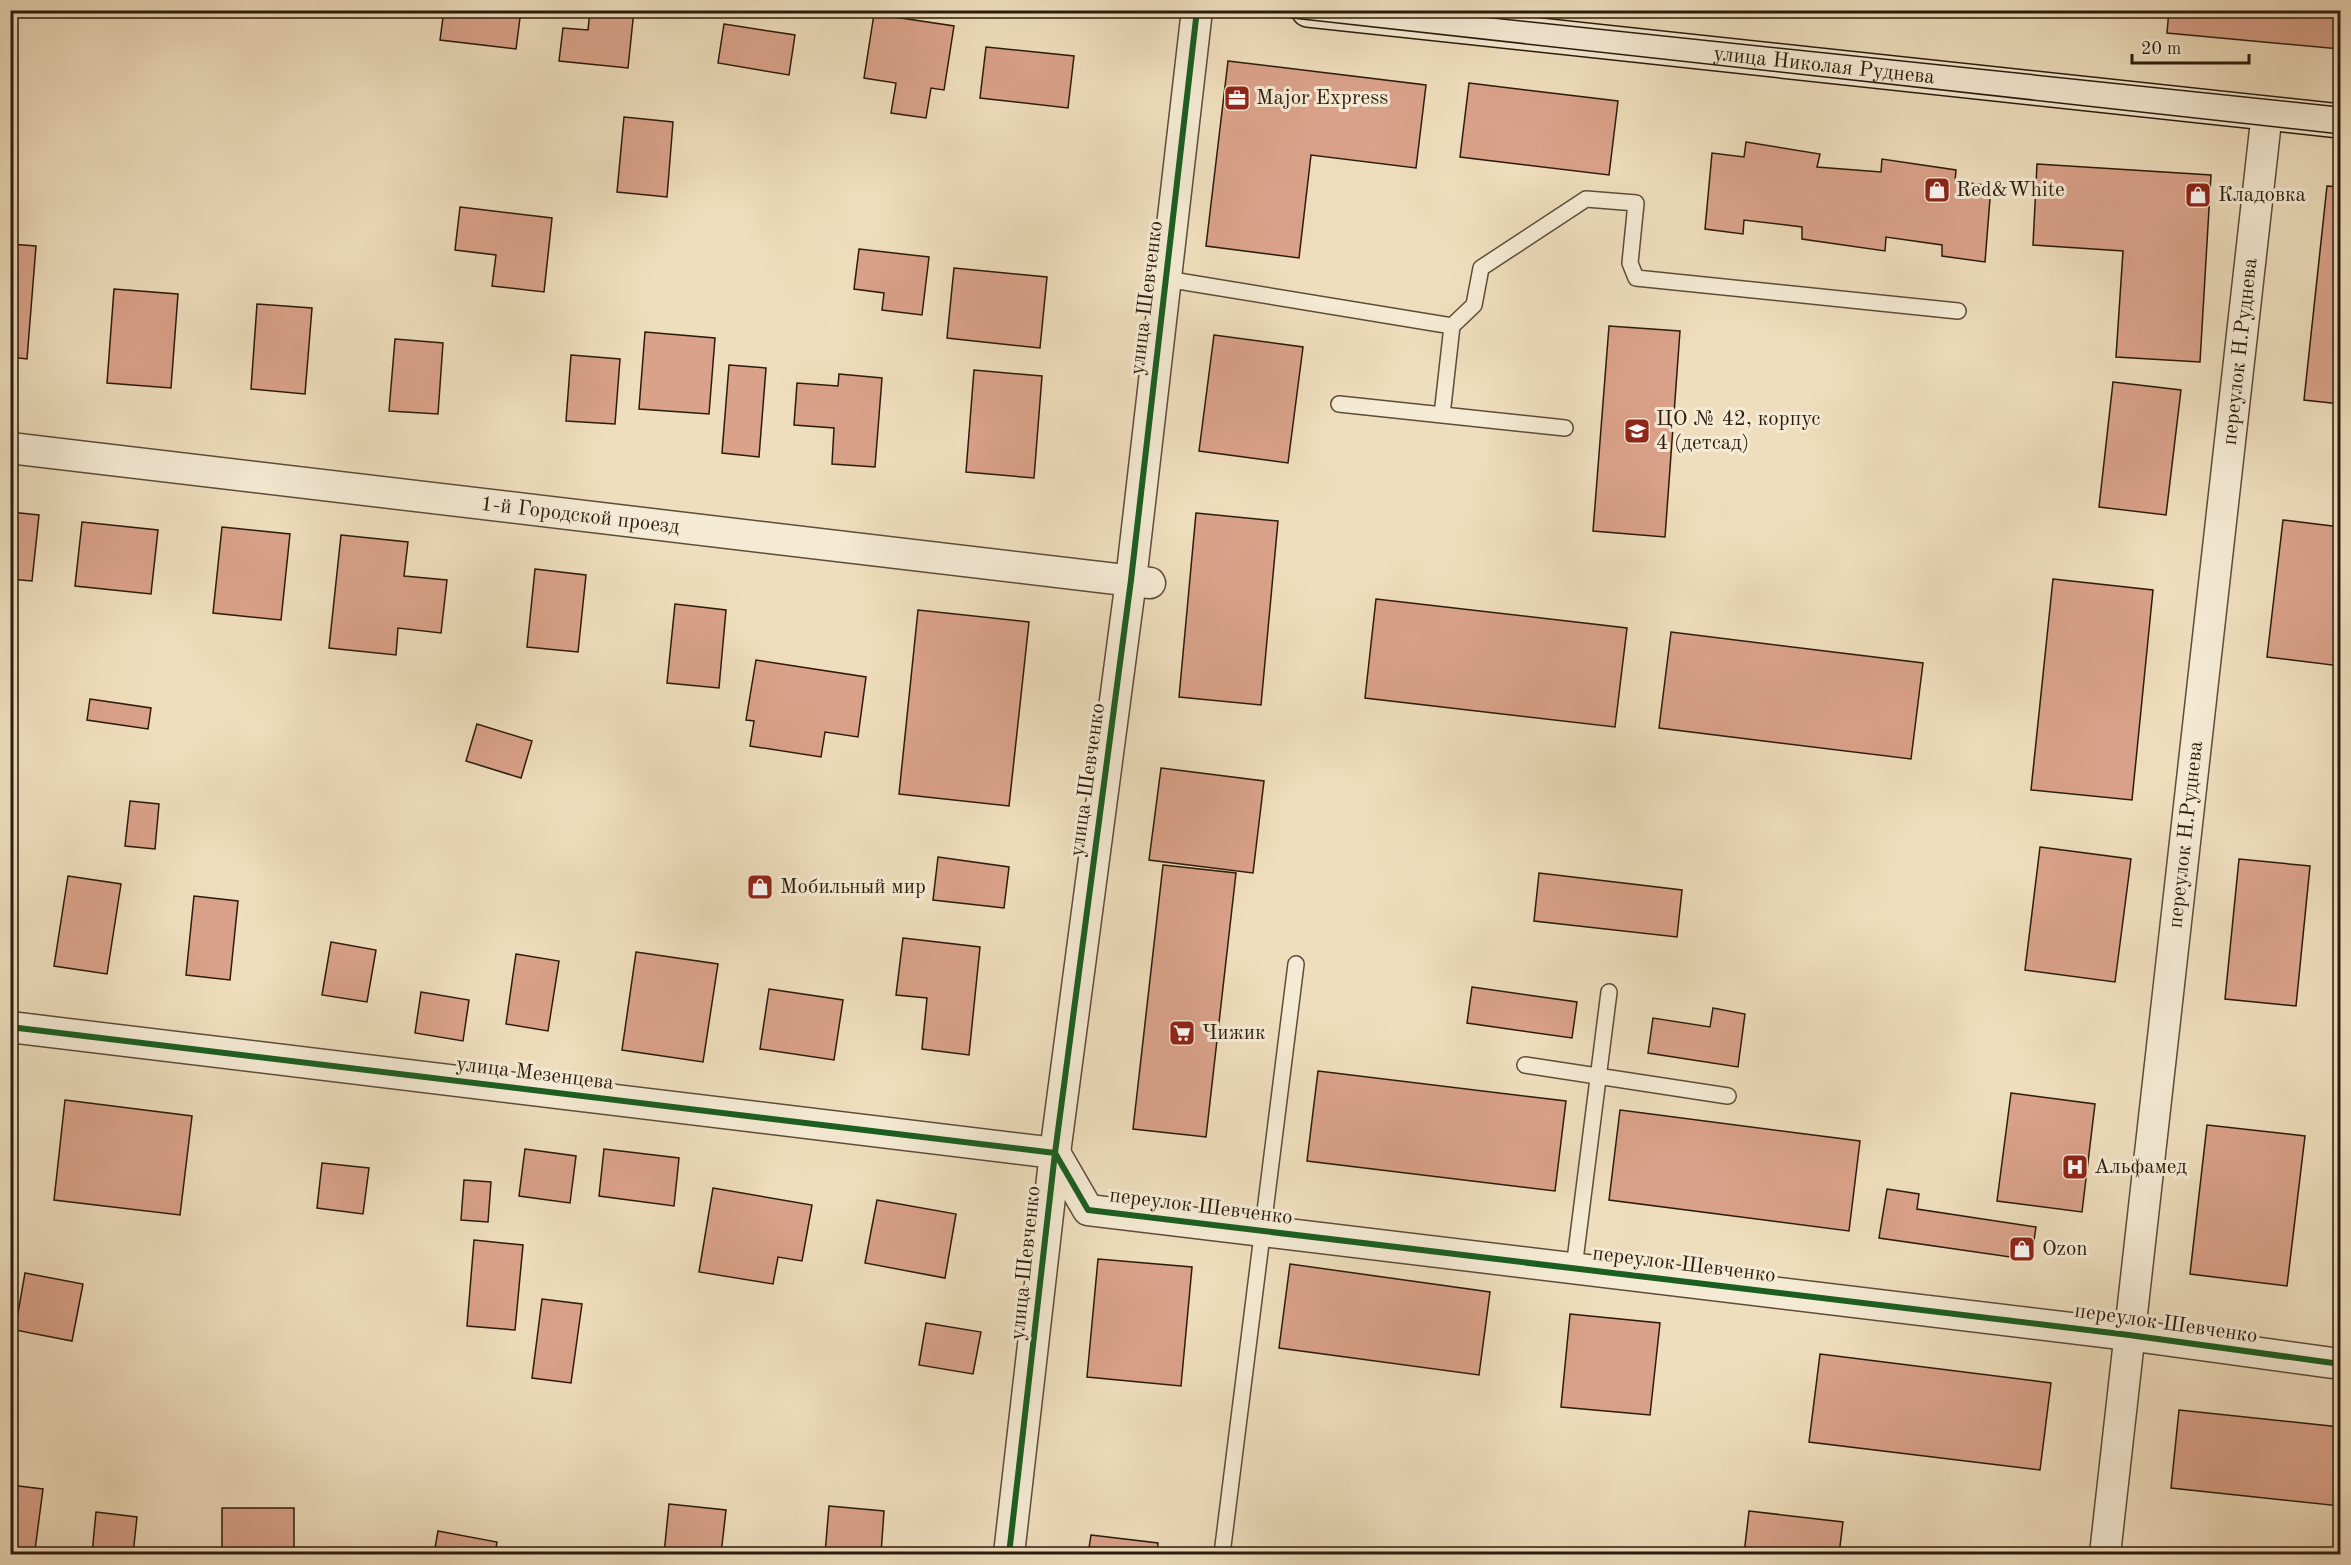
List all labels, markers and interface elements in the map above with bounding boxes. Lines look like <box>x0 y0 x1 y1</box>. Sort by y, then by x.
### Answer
scale bar <box>2132 27 2249 65</box>
text: 20 m <box>2141 40 2181 58</box>
street label: улица Николая Руднева <box>1712 43 1936 88</box>
office icon: Major Express <box>1222 83 1252 113</box>
place label: Major Express <box>1256 88 1388 109</box>
shop icon: Red&White <box>1922 175 1952 205</box>
place label: Red&White <box>1956 180 2065 201</box>
shop icon: Кладовка <box>2183 180 2213 210</box>
place label: Кладовка <box>2218 185 2306 206</box>
street label: улица Шевченко <box>1127 220 1167 376</box>
street label: переулок Н.Руднева <box>2219 257 2261 446</box>
place label: ЦО № 42, корпус 4 (детсад) <box>1656 409 1820 454</box>
school or university icon: ЦО № 42, корпус 4 (детсад) <box>1622 416 1652 446</box>
street label: 1-й Городской проезд <box>479 493 681 538</box>
street label: улица Шевченко <box>1067 702 1109 858</box>
street label: переулок Н.Руднева <box>2165 740 2207 929</box>
shop icon: Мобильный мир <box>745 872 775 902</box>
place label: Мобильный мир <box>780 877 926 898</box>
supermarket icon: Чижик <box>1167 1018 1197 1048</box>
place label: Чижик <box>1202 1023 1266 1044</box>
street label: улица Мезенцева <box>455 1054 615 1094</box>
hospital icon: Альфамед <box>2060 1152 2090 1182</box>
place label: Альфамед <box>2094 1157 2187 1178</box>
street label: улица Шевченко <box>1007 1185 1045 1341</box>
street label: переулок Шевченко <box>1108 1185 1294 1229</box>
shop icon: Ozon <box>2007 1234 2037 1264</box>
place label: Ozon <box>2042 1239 2088 1260</box>
street label: переулок Шевченко <box>1591 1243 1777 1287</box>
street label: переулок Шевченко <box>2073 1301 2259 1347</box>

